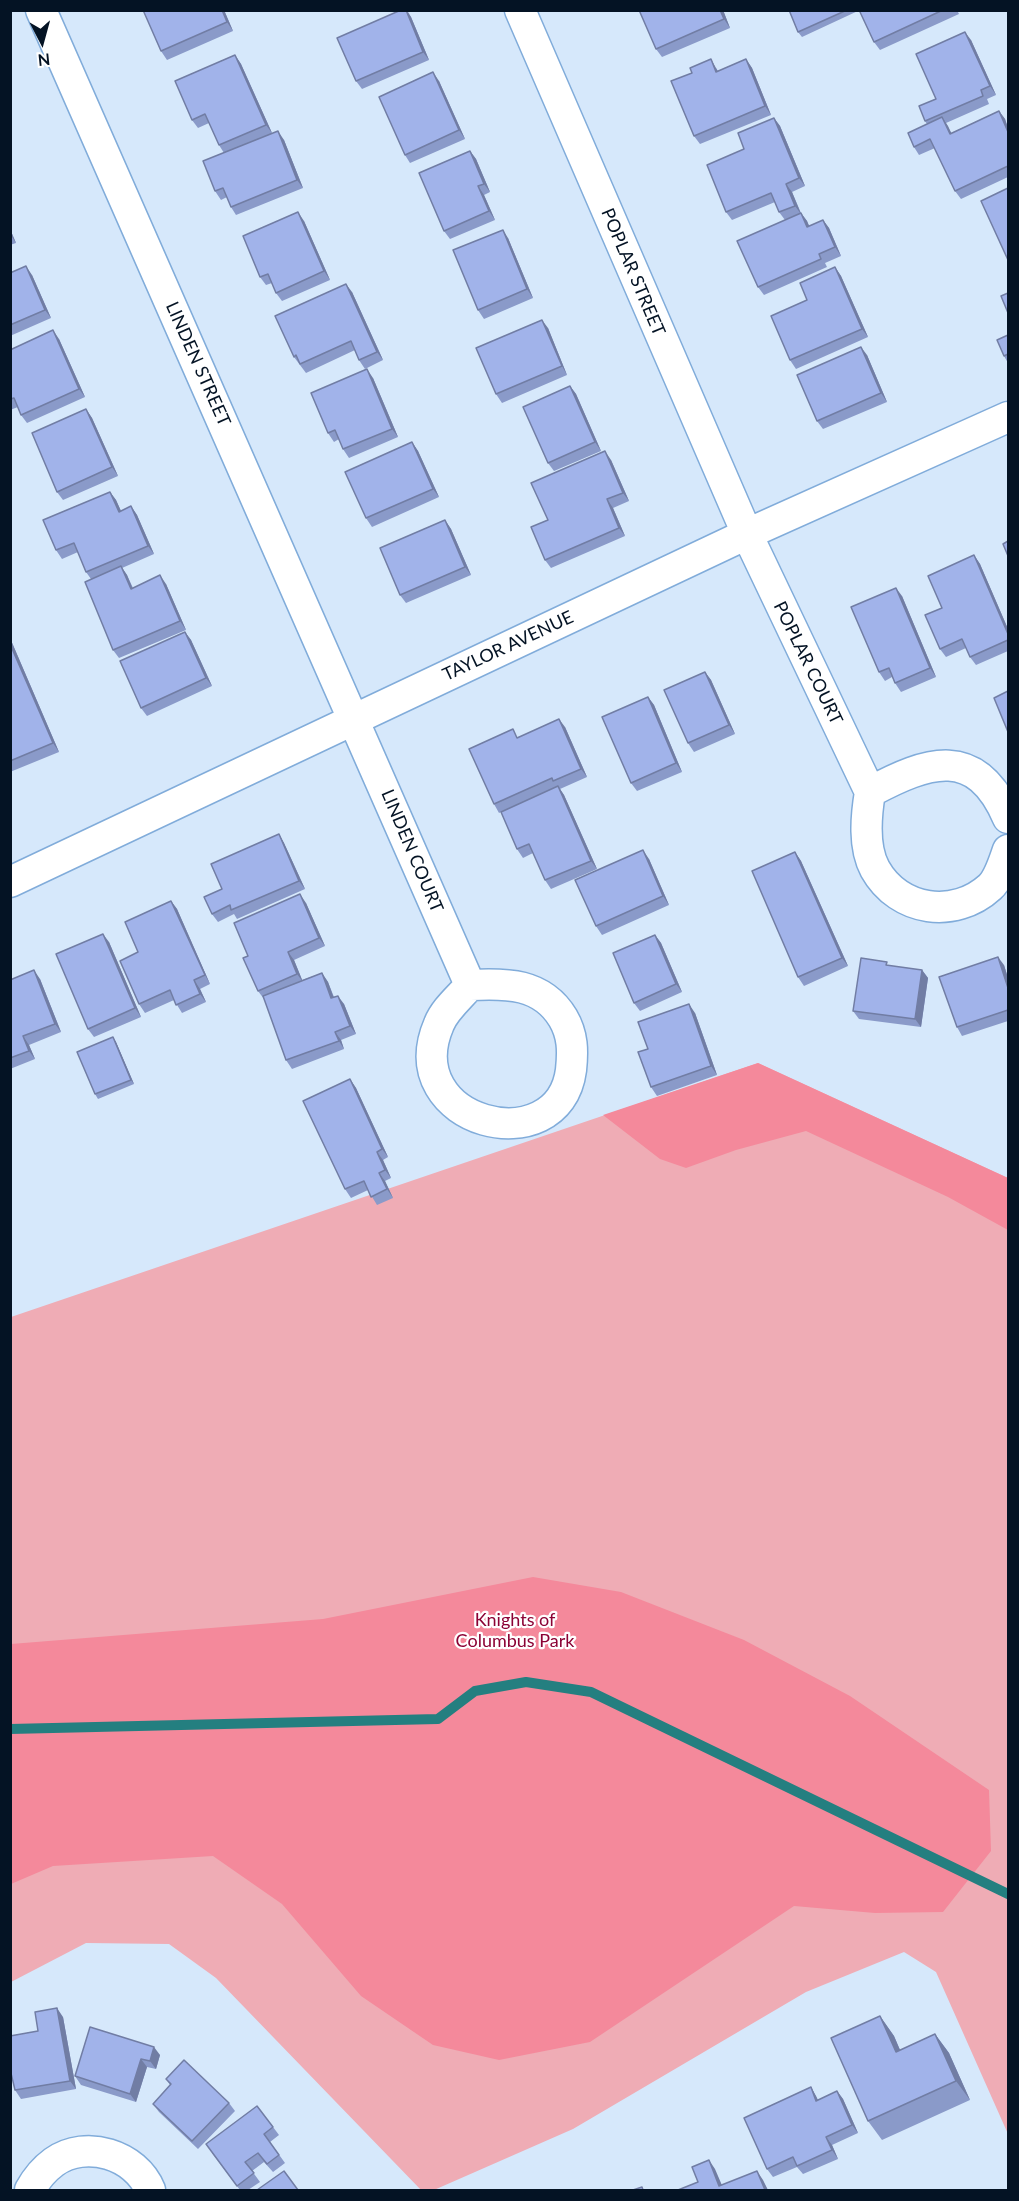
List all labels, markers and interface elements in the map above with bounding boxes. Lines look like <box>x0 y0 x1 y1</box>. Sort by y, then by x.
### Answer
north arrow <box>12 12 72 72</box>
text: N <box>37 50 51 70</box>
street label: POPLAR STREET <box>596 205 670 339</box>
street label: LINDEN STREET <box>161 299 235 429</box>
street label: POPLAR COURT <box>769 598 847 728</box>
street label: TAYLOR AVENUE <box>439 606 577 686</box>
street label: LINDEN COURT <box>376 786 448 916</box>
park label: Knights of Columbus Park <box>456 1609 574 1652</box>

